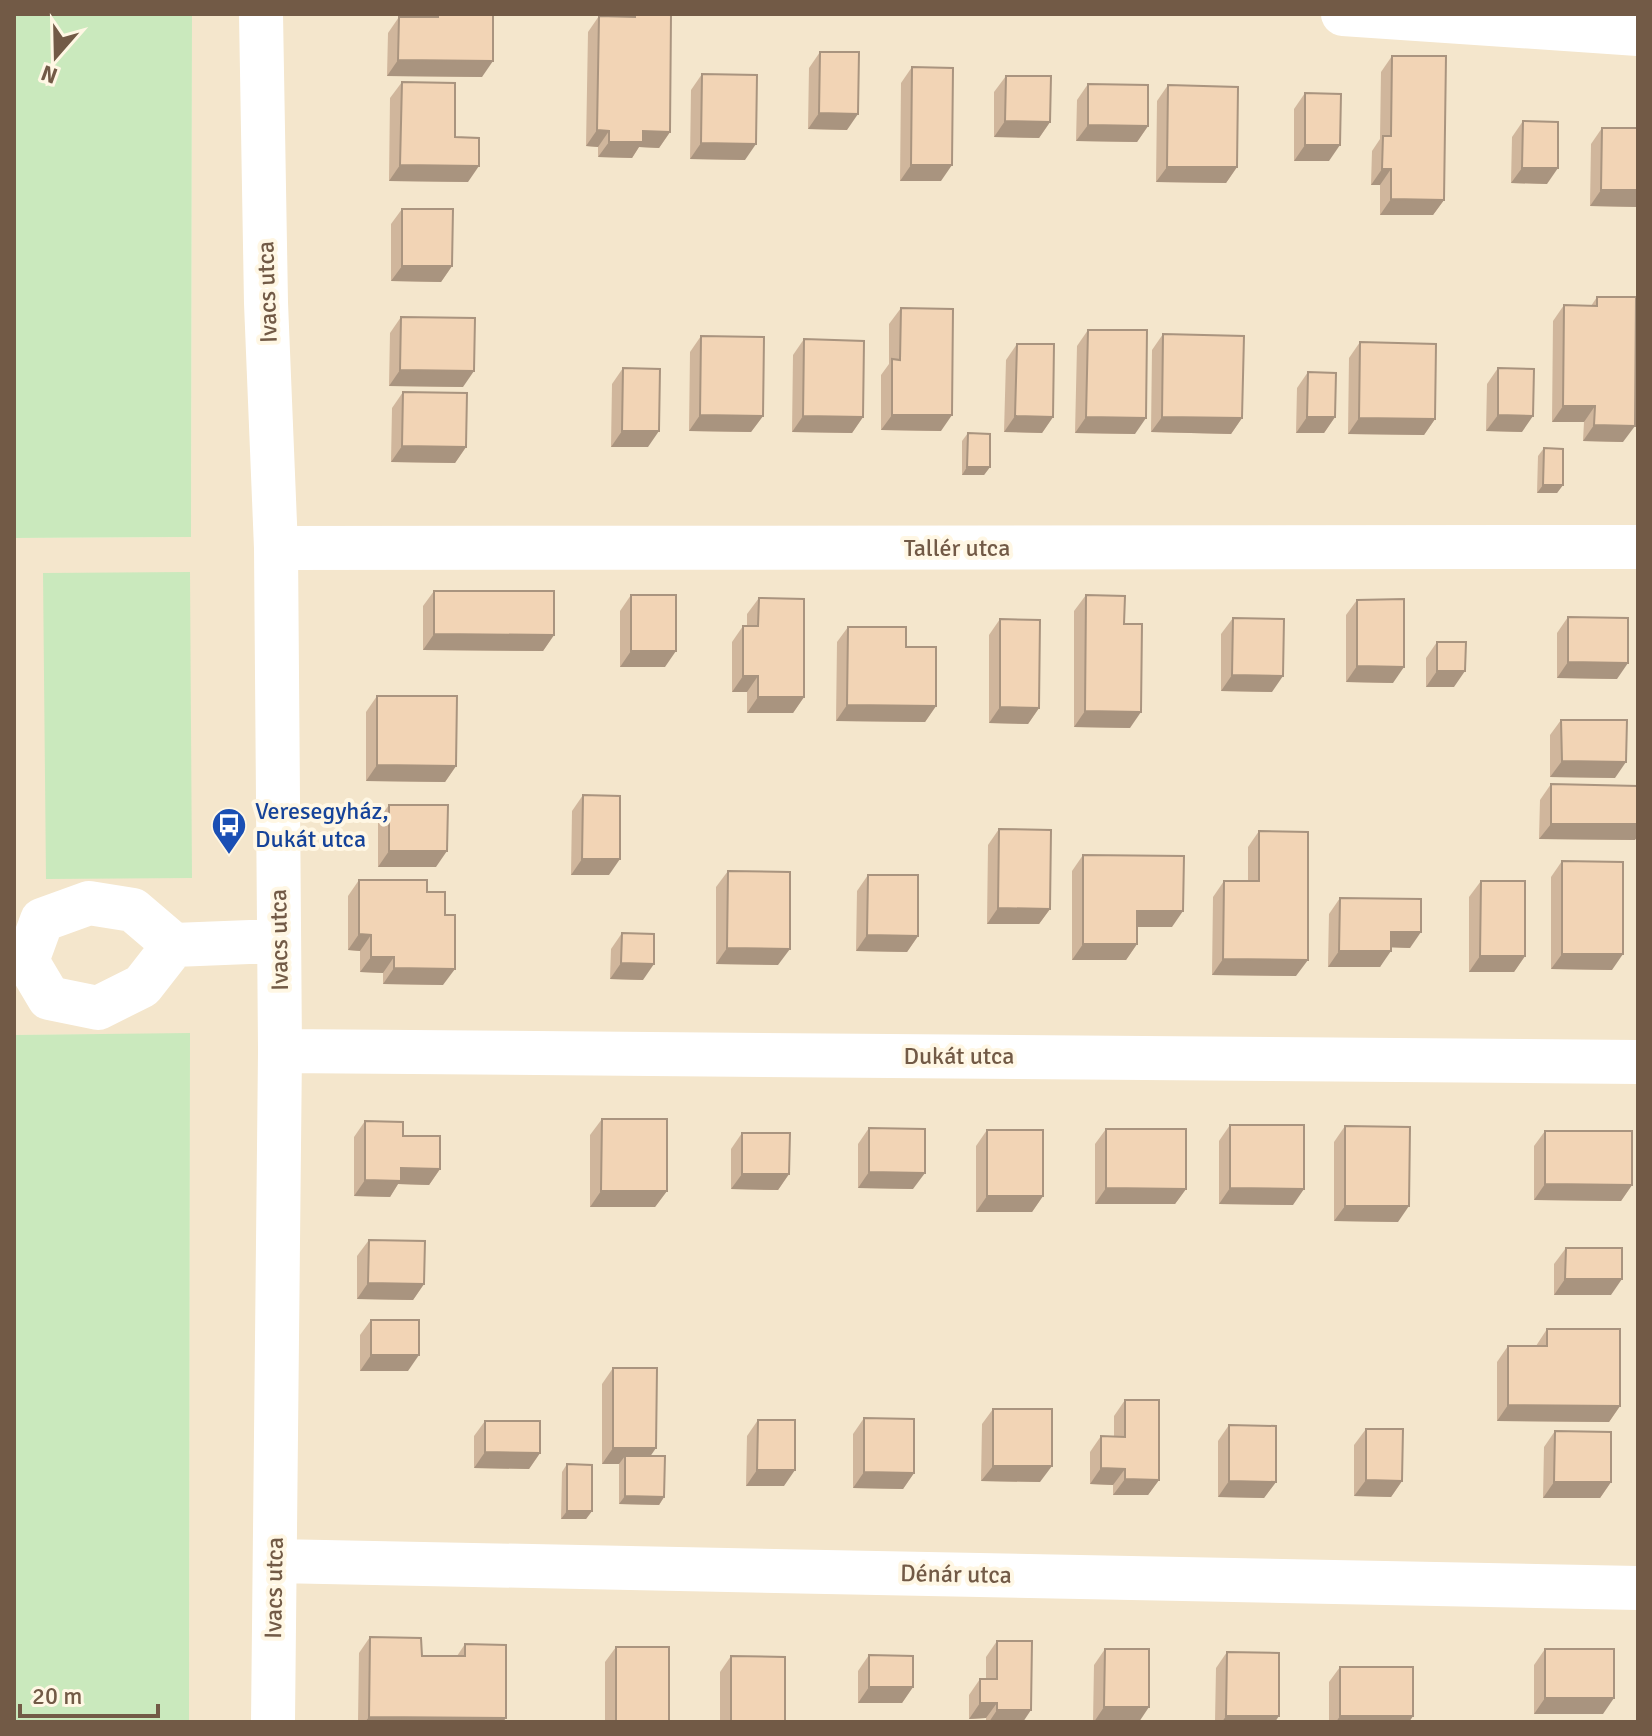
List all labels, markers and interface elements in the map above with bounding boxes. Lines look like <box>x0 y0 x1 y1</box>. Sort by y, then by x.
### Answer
north arrow <box>16 16 96 96</box>
text: N <box>38 59 61 90</box>
street label: Ivacs utca <box>250 241 284 343</box>
street label: Tallér utca <box>904 533 1010 563</box>
place label: Veresegyház, Dukát utca <box>255 796 389 854</box>
bus stop icon: Veresegyház, Dukát utca <box>210 806 248 856</box>
street label: Ivacs utca <box>263 889 295 991</box>
street label: Dukát utca <box>903 1041 1015 1071</box>
street label: Ivacs utca <box>258 1537 290 1639</box>
street label: Dénár utca <box>900 1558 1012 1590</box>
scale bar <box>20 1668 158 1718</box>
text: 20 m <box>32 1681 82 1711</box>

